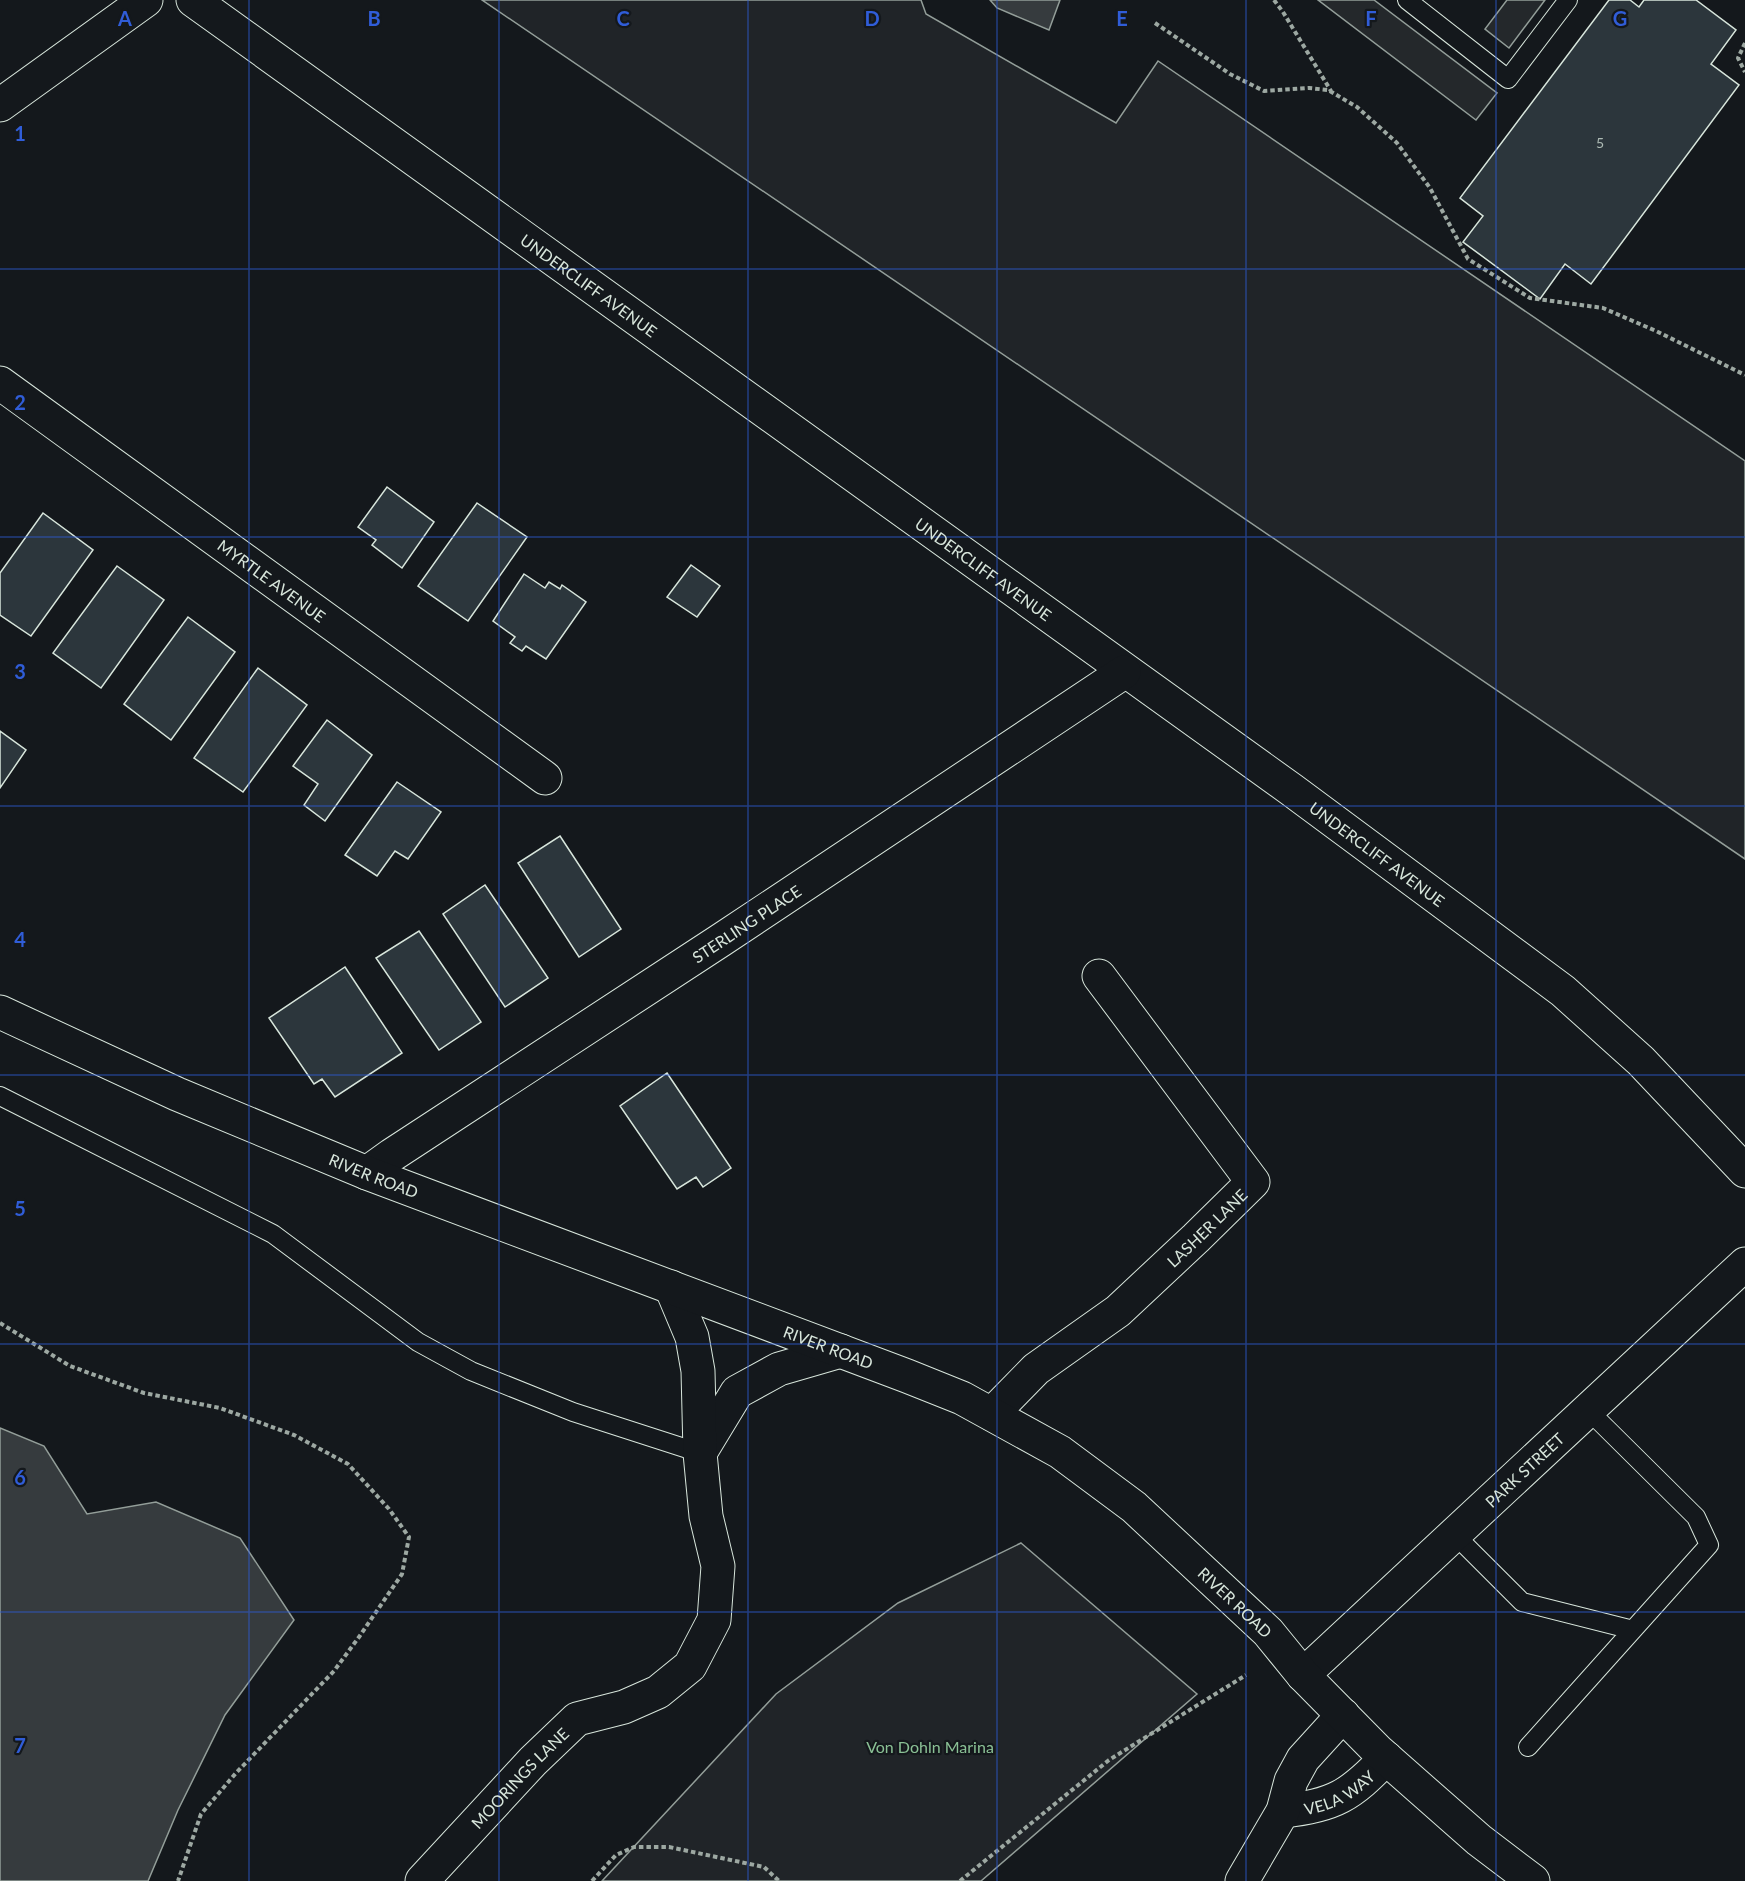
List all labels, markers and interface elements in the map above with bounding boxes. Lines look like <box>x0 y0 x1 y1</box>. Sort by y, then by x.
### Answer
text: A <box>117 6 132 30</box>
text: B <box>367 6 381 30</box>
text: C <box>616 6 630 30</box>
text: D <box>864 6 880 30</box>
text: E <box>1116 6 1128 30</box>
text: F <box>1365 6 1377 30</box>
text: G <box>1613 6 1627 30</box>
text: 1 <box>14 121 26 145</box>
house number: 5 <box>1596 134 1604 151</box>
street label: UNDERCLIFF AVENUE <box>517 229 661 340</box>
text: 2 <box>14 390 26 414</box>
street label: UNDERCLIFF AVENUE <box>912 513 1056 624</box>
street label: MYRTLE AVENUE <box>215 535 330 626</box>
text: 3 <box>14 659 26 683</box>
street label: UNDERCLIFF AVENUE <box>1306 797 1449 910</box>
street label: STERLING PLACE <box>688 880 804 966</box>
text: 4 <box>14 927 26 951</box>
street label: RIVER ROAD <box>326 1149 421 1201</box>
street label: LASHER LANE <box>1162 1184 1250 1270</box>
text: 5 <box>14 1196 26 1220</box>
street label: RIVER ROAD <box>781 1321 876 1372</box>
street label: PARK STREET <box>1481 1428 1568 1511</box>
text: 6 <box>14 1465 26 1489</box>
street label: RIVER ROAD <box>1195 1563 1277 1641</box>
street label: MOORINGS LANE <box>467 1723 572 1832</box>
text: 7 <box>14 1733 26 1757</box>
park label: Von Dohln Marina <box>866 1737 994 1756</box>
street label: VELA WAY <box>1302 1766 1378 1818</box>

